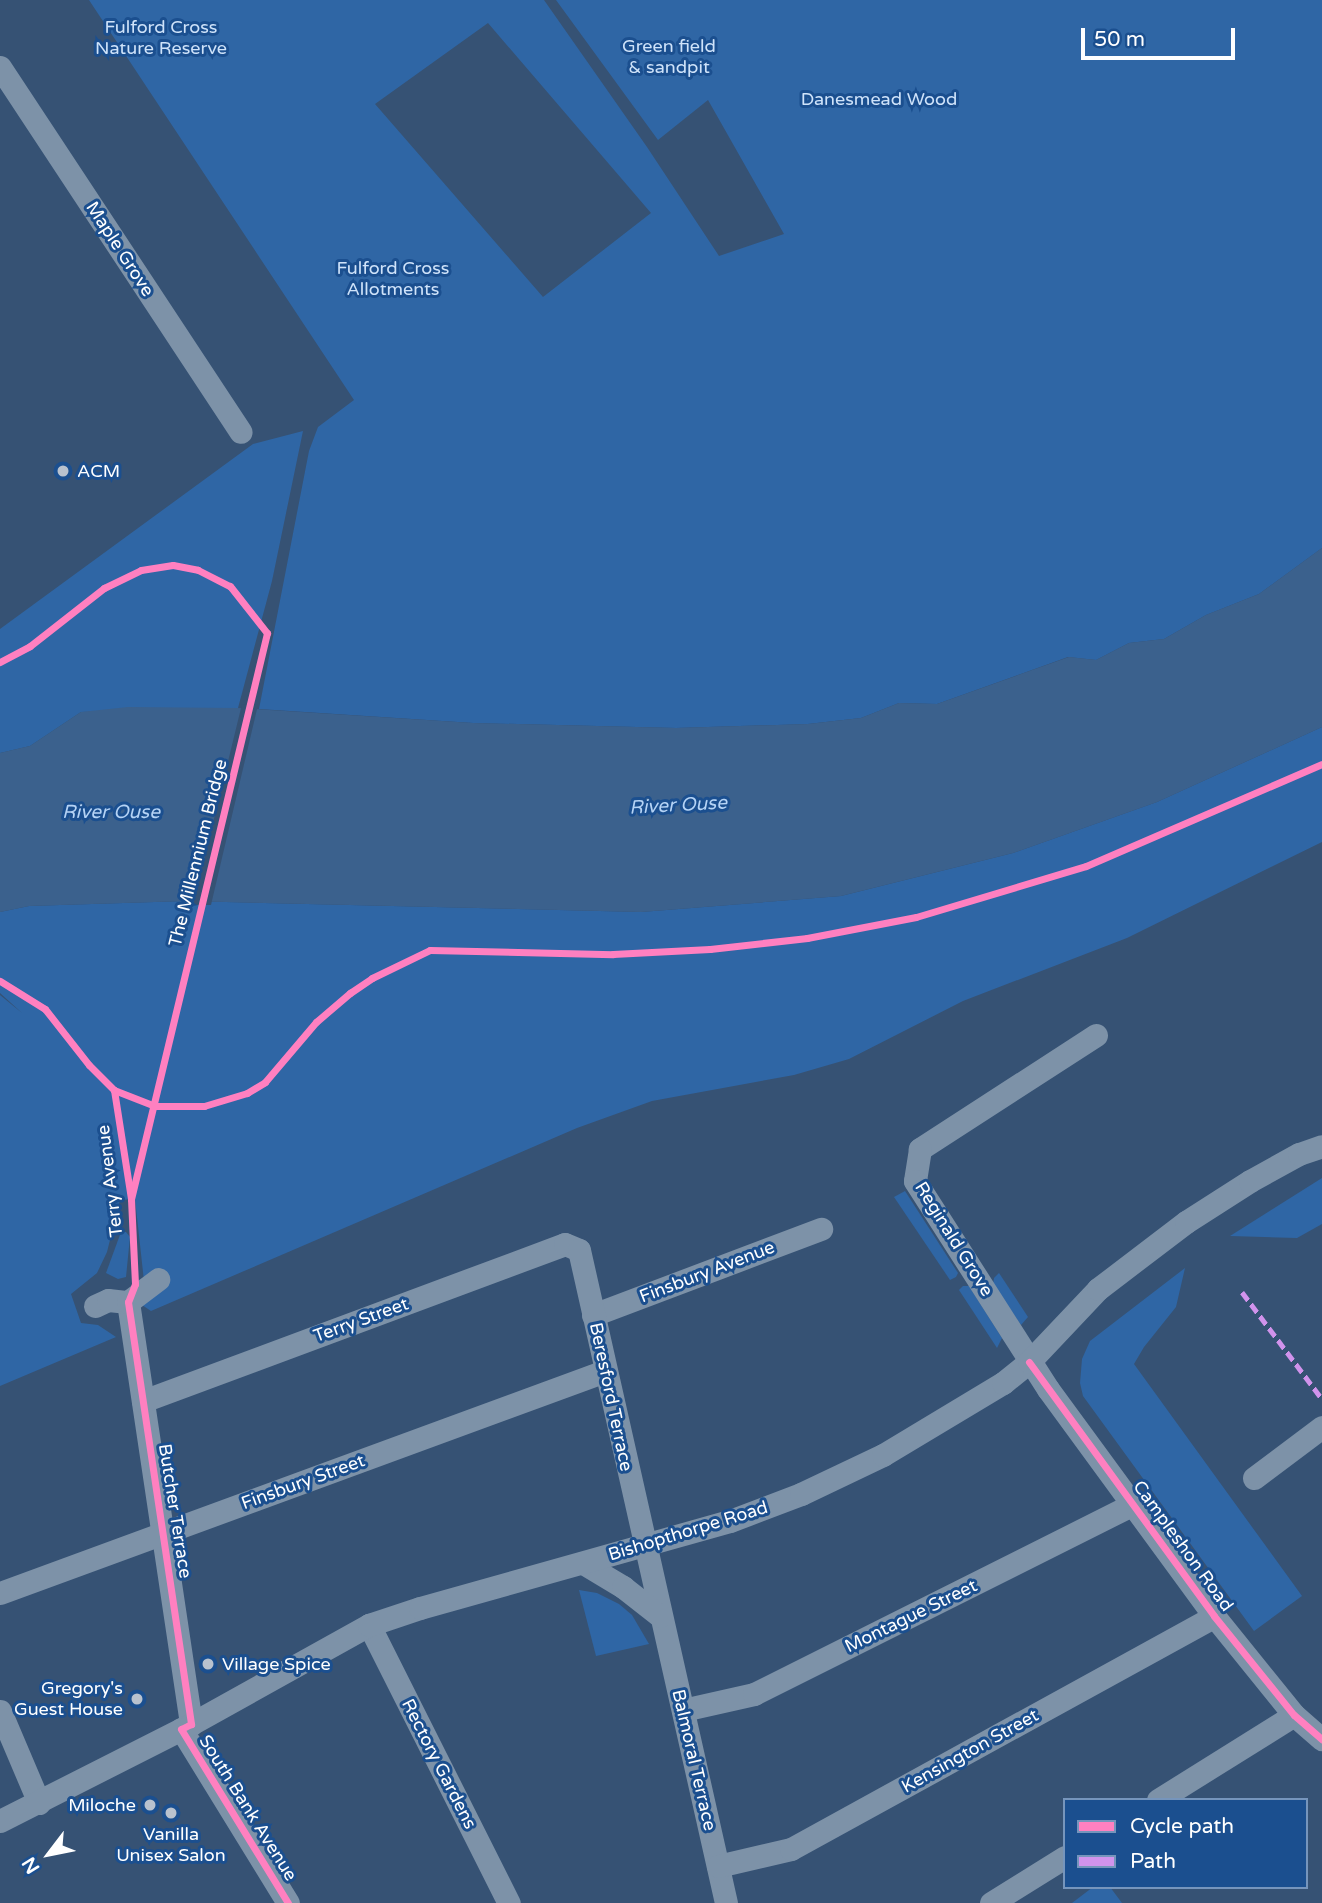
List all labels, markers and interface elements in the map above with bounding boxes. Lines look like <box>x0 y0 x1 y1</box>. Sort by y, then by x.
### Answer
scale bar <box>1084 14 1238 58</box>
park label: Fulford Cross Nature Reserve <box>95 17 227 60</box>
text: 50 m <box>1094 27 1145 52</box>
park label: Green field & sandpit <box>622 36 716 78</box>
park label: Danesmead Wood <box>801 88 957 110</box>
street label: Maple Grove <box>81 197 159 301</box>
park label: Fulford Cross Allotments <box>337 258 449 300</box>
place label: ACM <box>77 460 120 482</box>
marker: ACM <box>55 463 71 479</box>
street label: The Millennium Bridge <box>164 757 232 949</box>
water label: River Ouse <box>629 792 727 820</box>
water label: River Ouse <box>62 802 160 824</box>
street label: Terry Avenue <box>92 1124 128 1238</box>
street label: Reginald Grove <box>910 1178 998 1300</box>
street label: Finsbury Avenue <box>636 1236 778 1308</box>
street label: Terry Street <box>311 1293 411 1347</box>
street label: Beresford Terrace <box>585 1321 637 1473</box>
street label: Butcher Terrace <box>154 1442 196 1580</box>
street label: Finsbury Street <box>238 1450 368 1514</box>
street label: Campleshon Road <box>1128 1476 1238 1616</box>
street label: Bishopthorpe Road <box>606 1496 770 1566</box>
street label: Montague Street <box>841 1575 981 1657</box>
place label: Village Spice <box>222 1653 331 1675</box>
marker: Village Spice <box>200 1656 216 1672</box>
place label: Gregory's Guest House <box>14 1678 123 1720</box>
street label: Balmoral Terrace <box>667 1687 721 1833</box>
marker: Gregory's Guest House <box>129 1691 145 1707</box>
street label: Rectory Gardens <box>397 1695 481 1833</box>
street label: Kensington Street <box>898 1704 1042 1798</box>
street label: South Bank Avenue <box>194 1731 302 1885</box>
place label: Miloche <box>68 1794 136 1816</box>
marker: Miloche <box>142 1797 158 1813</box>
legend <box>1063 1798 1308 1889</box>
marker: Vanilla Unisex Salon <box>163 1805 179 1821</box>
text: Cycle path <box>1130 1814 1234 1839</box>
north arrow <box>14 1819 84 1889</box>
place label: Vanilla Unisex Salon <box>116 1824 226 1867</box>
text: Path <box>1130 1849 1176 1874</box>
text: N <box>18 1853 45 1877</box>

